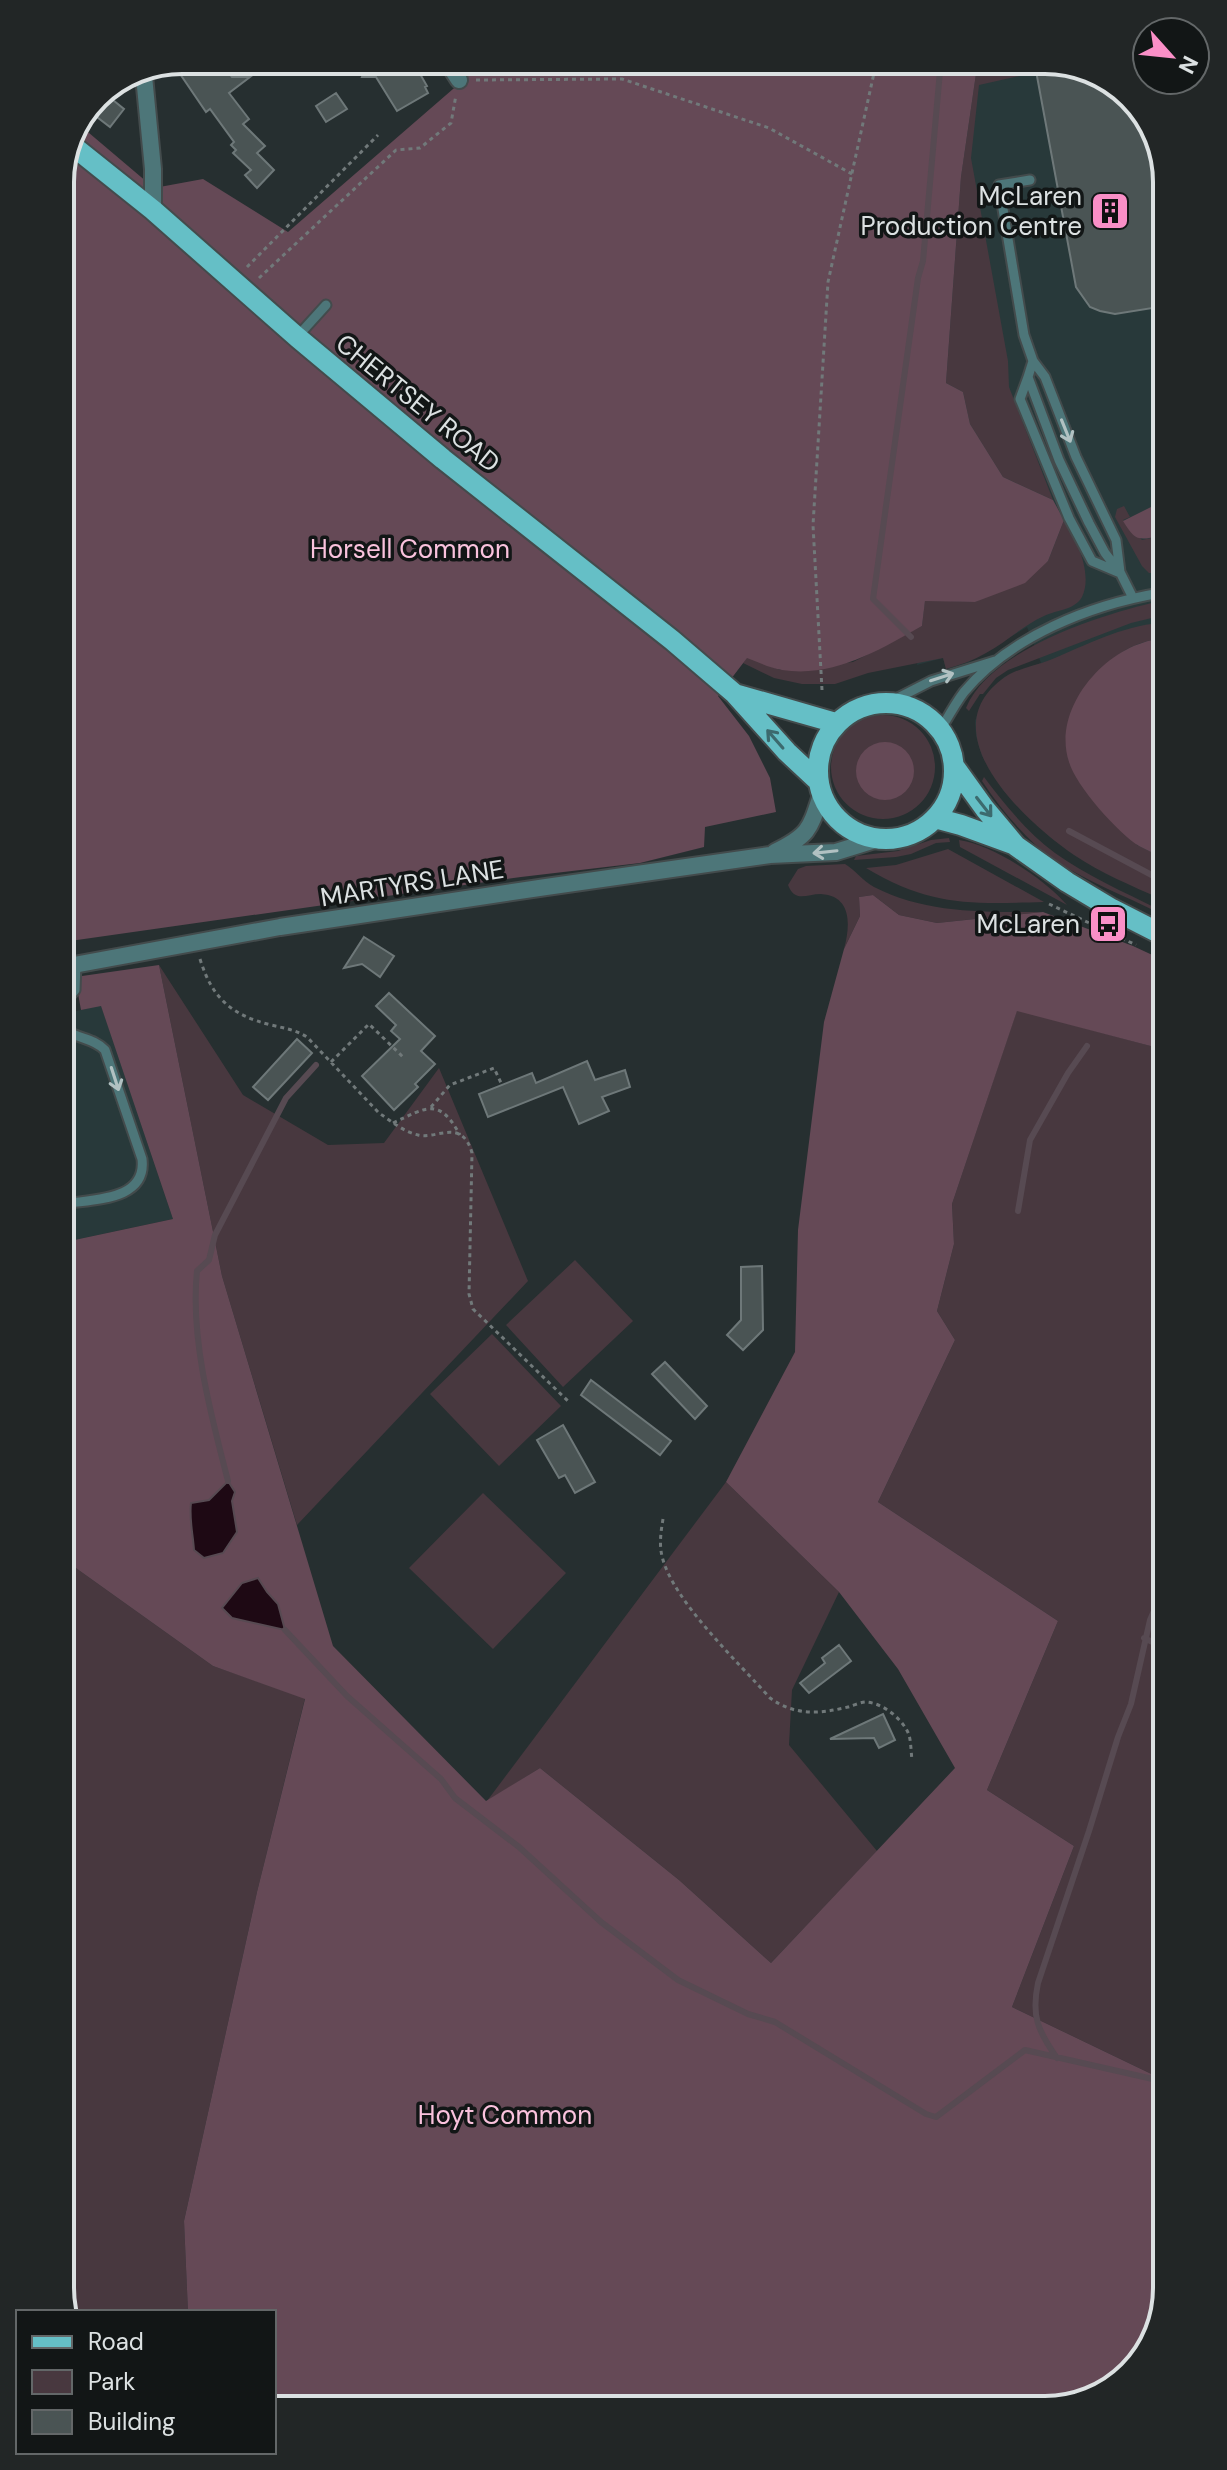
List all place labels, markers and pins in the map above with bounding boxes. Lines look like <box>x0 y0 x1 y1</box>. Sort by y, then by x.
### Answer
place label: McLaren Production Centre <box>861 179 1082 243</box>
building icon: McLaren Production Centre <box>1089 190 1131 232</box>
bus stop icon: McLaren <box>1087 903 1129 945</box>
place label: McLaren <box>977 907 1080 941</box>

